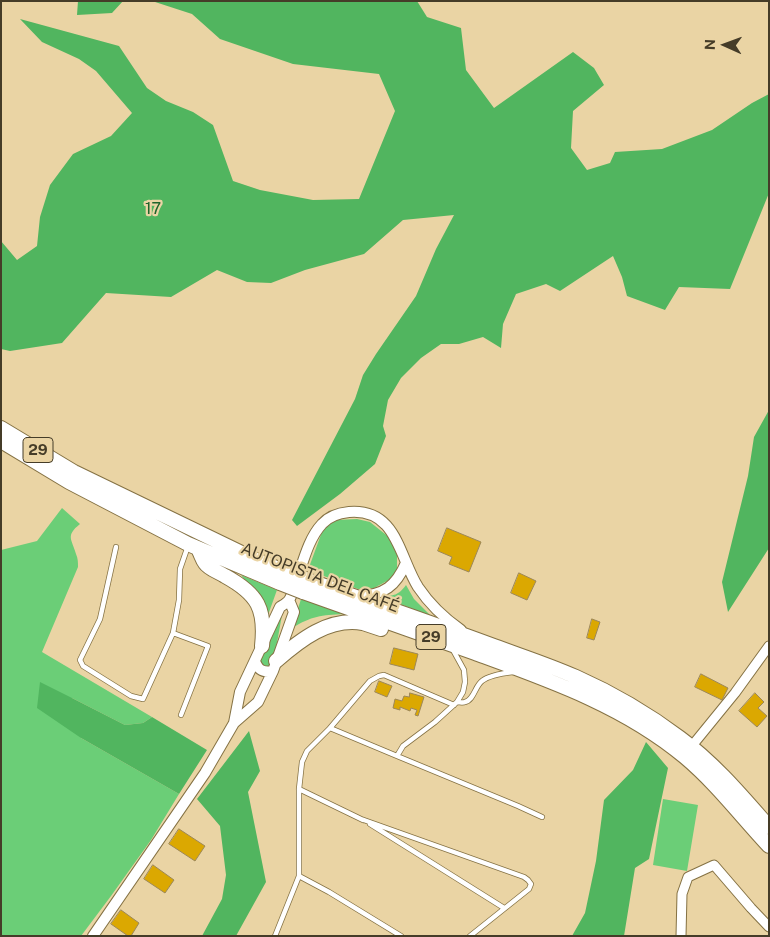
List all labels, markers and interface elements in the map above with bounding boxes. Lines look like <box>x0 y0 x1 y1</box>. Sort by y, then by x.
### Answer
north arrow <box>700 20 750 70</box>
text: N <box>702 39 718 50</box>
park label: 17 <box>145 199 161 219</box>
road number: 29 <box>23 438 53 462</box>
street label: AUTOPISTA DEL CAFÉ <box>238 539 402 617</box>
road number: 29 <box>416 624 446 650</box>

